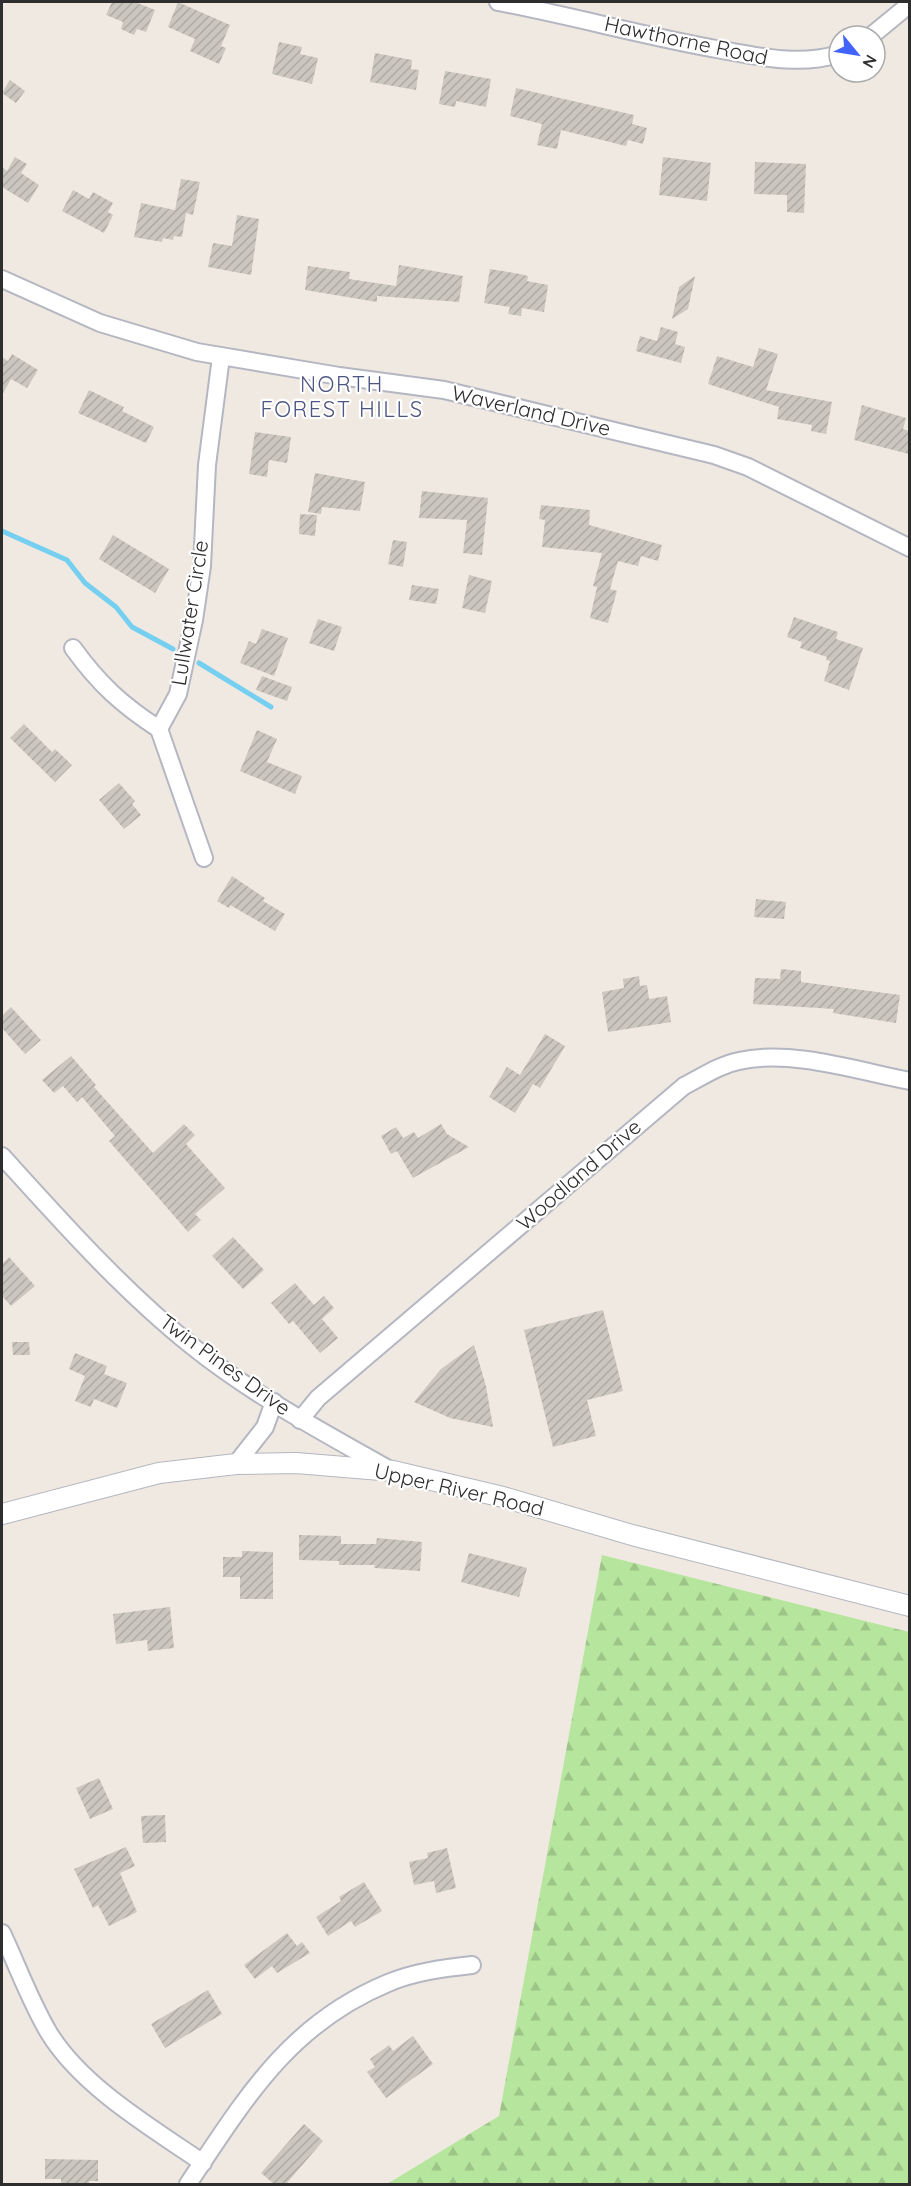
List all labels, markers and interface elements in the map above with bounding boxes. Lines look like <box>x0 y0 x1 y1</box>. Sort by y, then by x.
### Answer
street label: Hawthorne Road <box>602 10 770 70</box>
north arrow <box>827 24 887 84</box>
text: N <box>858 51 882 72</box>
district label: NORTH FOREST HILLS <box>260 370 424 423</box>
street label: Waverland Drive <box>449 379 613 441</box>
street label: Lullwater Circle <box>165 538 213 687</box>
street label: Woodland Drive <box>511 1113 646 1235</box>
street label: Twin Pines Drive <box>155 1308 296 1420</box>
street label: Upper River Road <box>372 1457 547 1521</box>

